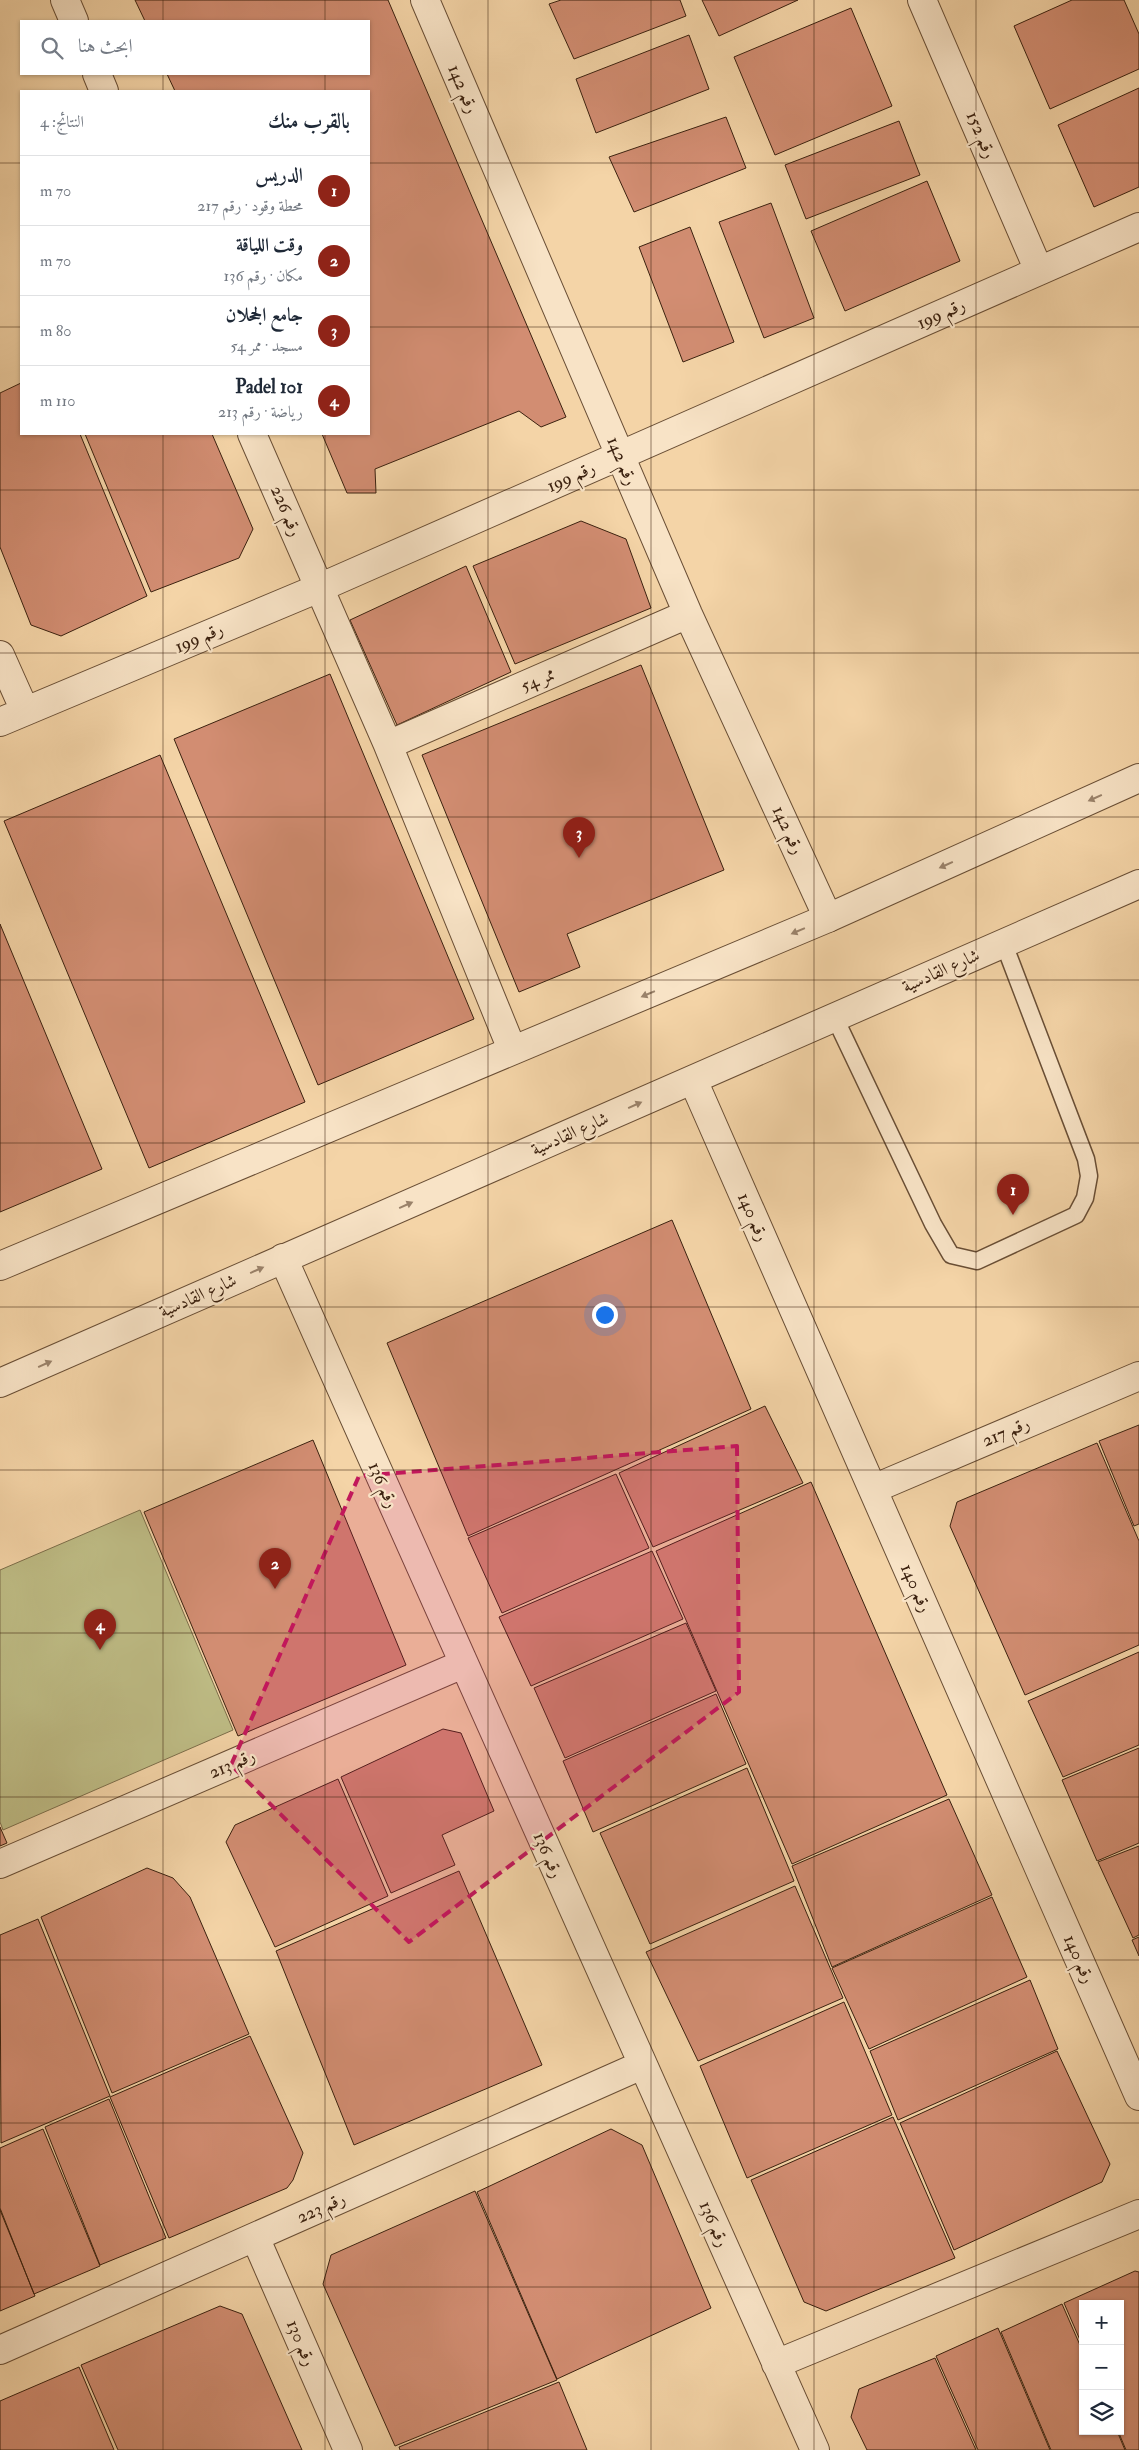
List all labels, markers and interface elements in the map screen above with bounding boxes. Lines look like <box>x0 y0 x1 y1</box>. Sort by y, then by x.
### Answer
search box <box>20 20 370 75</box>
icon: search <box>38 34 66 62</box>
text: ابحث هنا <box>78 34 133 58</box>
street label: رقم 142 <box>438 61 484 119</box>
text: بالقرب منك <box>268 108 350 135</box>
street label: رقم 152 <box>956 108 1001 164</box>
text: النتائج: 4 <box>40 112 84 132</box>
text: الدريس <box>255 163 303 187</box>
text: 70 m <box>40 181 71 201</box>
text: 1 <box>331 181 337 201</box>
text: محطة وقود · رقم 217 <box>197 196 303 216</box>
text: وقت اللياقة <box>236 233 303 257</box>
text: 70 m <box>40 251 71 271</box>
text: 2 <box>330 251 338 271</box>
text: مكان · رقم 136 <box>224 266 303 286</box>
street label: رقم 199 <box>913 293 971 339</box>
text: جامع الجحلان <box>226 303 303 327</box>
text: 80 m <box>40 321 72 341</box>
text: 3 <box>331 321 337 341</box>
text: مسجد · ممر 54 <box>230 336 303 356</box>
text: Padel 101 <box>235 375 303 399</box>
text: 110 m <box>40 391 75 411</box>
text: 4 <box>330 391 338 411</box>
text: رياضة · رقم 213 <box>218 402 303 422</box>
street label: رقم 142 <box>597 433 643 491</box>
street label: رقم 199 <box>543 456 601 502</box>
street label: رقم 226 <box>260 482 307 542</box>
street label: رقم 199 <box>171 618 229 663</box>
street label: ممر 54 <box>517 662 559 698</box>
one-way arrow <box>1088 794 1102 802</box>
street label: رقم 142 <box>762 802 809 860</box>
pin: 3 <box>563 817 595 858</box>
one-way arrow <box>939 861 953 869</box>
one-way arrow <box>791 927 805 935</box>
street label: شارع القادسية <box>899 944 985 1001</box>
one-way arrow <box>641 990 655 998</box>
one-way arrow <box>628 1100 643 1108</box>
street label: شارع القادسية <box>528 1107 614 1164</box>
pin: 1 <box>997 1174 1029 1215</box>
street label: رقم 140 <box>728 1189 774 1247</box>
one-way arrow <box>399 1200 413 1208</box>
one-way arrow <box>250 1265 264 1273</box>
street label: شارع القادسية <box>156 1269 242 1326</box>
your location <box>592 1302 618 1328</box>
one-way arrow <box>38 1359 52 1367</box>
street label: رقم 217 <box>979 1412 1035 1457</box>
street label: رقم 136 <box>358 1458 403 1514</box>
pin: 2 <box>259 1548 291 1589</box>
street label: رقم 140 <box>891 1560 937 1618</box>
pin: 4 <box>84 1609 116 1650</box>
street label: رقم 213 <box>205 1744 261 1789</box>
street label: رقم 136 <box>523 1828 568 1884</box>
street label: رقم 140 <box>1054 1931 1100 1989</box>
street label: رقم 223 <box>293 2187 351 2233</box>
street label: رقم 136 <box>689 2197 734 2253</box>
map controls <box>1079 2300 1124 2435</box>
button: + <box>1079 2300 1124 2345</box>
street label: رقم 130 <box>276 2316 321 2372</box>
button: − <box>1079 2345 1124 2390</box>
button: layers <box>1079 2390 1124 2435</box>

